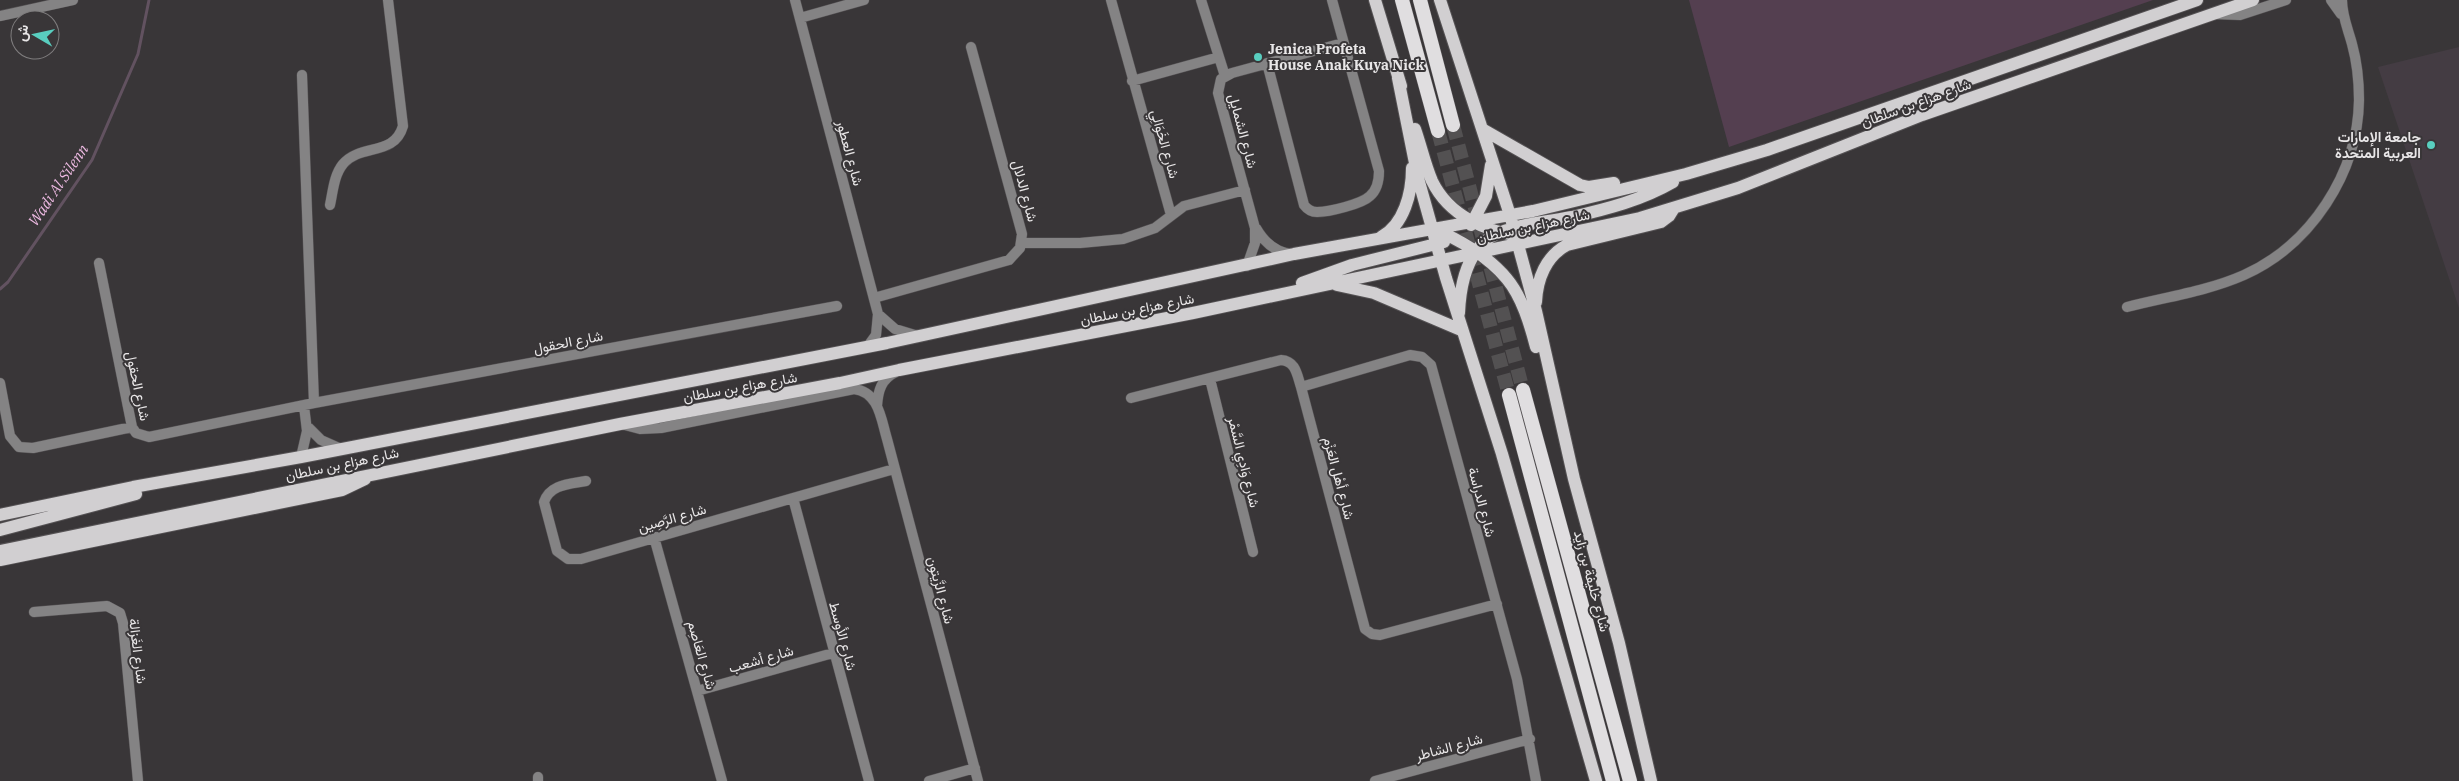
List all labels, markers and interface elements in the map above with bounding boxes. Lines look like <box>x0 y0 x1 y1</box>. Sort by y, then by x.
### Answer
north arrow <box>10 10 60 60</box>
text: ش <box>12 23 32 43</box>
place label: Jenica Profeta House Anak Kuya Nick <box>1268 40 1425 74</box>
marker: Jenica Profeta House Anak Kuya Nick <box>1252 51 1264 63</box>
street label: شارع هزاع بن سلطان <box>1859 75 1974 133</box>
street label: شارع الشمايل <box>1222 92 1262 171</box>
street label: شارع الخَوَالِي <box>1144 107 1183 181</box>
street label: شارع العطور <box>830 117 867 188</box>
place label: جامعة الإمارات العربية المتحدة <box>2335 128 2421 162</box>
marker: جامعة الإمارات العربية المتحدة <box>2425 139 2437 151</box>
water label: Wadi Al Silenn <box>24 140 93 229</box>
street label: شارع الدلال <box>1006 158 1042 224</box>
street label: شارع هزاع بن سلطان <box>1475 205 1592 249</box>
street label: شارع هزاع بن سلطان <box>1079 289 1196 331</box>
street label: شارع الحقول <box>532 326 605 360</box>
street label: شارع الحقول <box>120 350 154 423</box>
street label: شارع هزاع بن سلطان <box>681 368 799 408</box>
street label: شارع وَادِي السَّمْر <box>1221 414 1264 510</box>
street label: شارع أهْل العَزْم <box>1317 435 1359 522</box>
street label: شارع هزاع بن سلطان <box>284 443 401 487</box>
street label: شارع الدراسة <box>1462 465 1500 539</box>
street label: شارع الرَّصِين <box>636 500 709 538</box>
street label: شارع خليفة بن زايد <box>1568 528 1614 634</box>
street label: شارع الزَّيتون <box>921 554 959 626</box>
street label: شارع الأوسط <box>823 600 861 673</box>
street label: شارع الغَزالة <box>123 617 151 685</box>
street label: شارع العَاصِم <box>682 618 720 692</box>
street label: شارع أشعب <box>726 641 796 679</box>
street label: شارع الشاطر <box>1413 729 1485 767</box>

